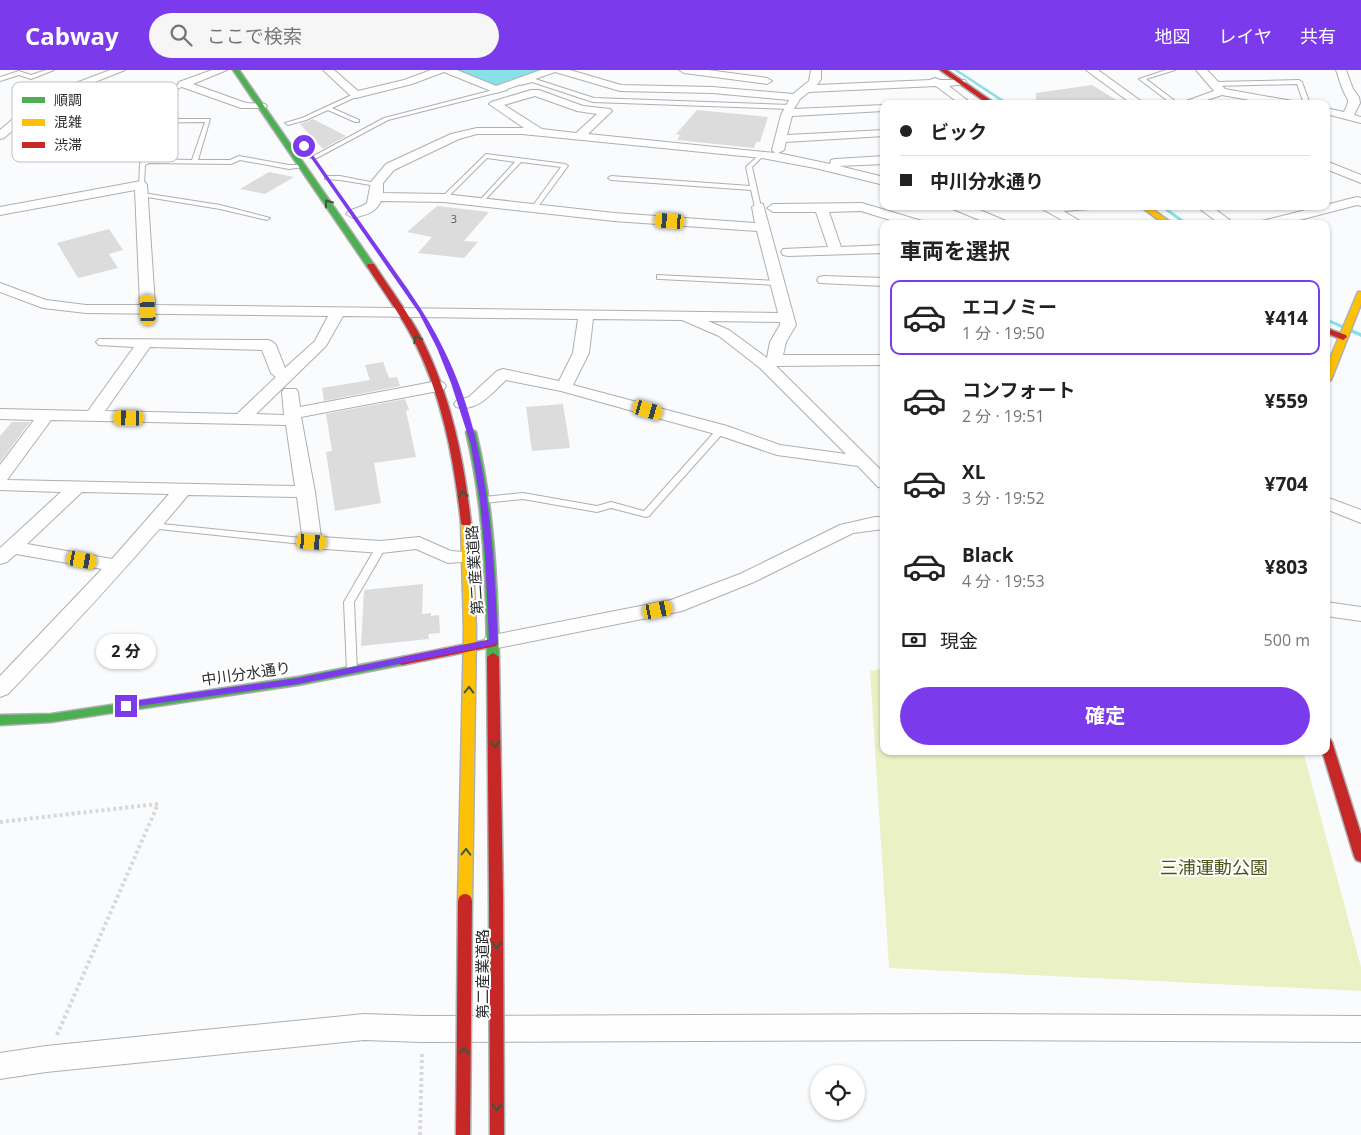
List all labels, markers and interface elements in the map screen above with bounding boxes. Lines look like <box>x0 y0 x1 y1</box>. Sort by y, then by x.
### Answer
search box <box>149 13 499 58</box>
text: Cabway <box>25 19 119 52</box>
icon: search <box>167 21 195 49</box>
text: ここで検索 <box>207 23 302 49</box>
text: 地図 <box>1155 24 1191 48</box>
text: レイヤ <box>1219 24 1272 48</box>
text: 共有 <box>1300 24 1336 48</box>
legend <box>12 82 178 162</box>
text: 順調 <box>54 90 82 109</box>
text: 混雑 <box>54 112 82 131</box>
text: ビック <box>930 119 987 145</box>
text: 渋滞 <box>54 135 82 154</box>
route start <box>293 135 315 157</box>
text: 中川分水通り <box>930 168 1044 194</box>
one-way arrow <box>325 199 334 209</box>
house number: 3 <box>451 211 457 226</box>
car <box>654 212 685 230</box>
text: 車両を選択 <box>900 235 1010 265</box>
text: エコノミー <box>962 294 1057 320</box>
car <box>139 295 156 325</box>
icon: car <box>902 295 947 340</box>
text: ¥414 <box>1265 305 1308 331</box>
text: 1 分 · 19:50 <box>962 322 1045 344</box>
one-way arrow <box>413 335 423 344</box>
text: コンフォート <box>962 377 1075 403</box>
icon: car <box>902 378 947 423</box>
text: ¥559 <box>1265 388 1308 414</box>
car <box>631 399 664 421</box>
text: 2 分 · 19:51 <box>962 405 1045 427</box>
car <box>113 410 144 426</box>
text: XL <box>962 459 985 485</box>
icon: car <box>902 461 947 506</box>
text: ¥704 <box>1265 471 1308 497</box>
text: 3 分 · 19:52 <box>962 487 1045 509</box>
one-way arrow <box>458 490 469 498</box>
street label: 第二産業道路 <box>461 524 487 616</box>
car <box>296 533 327 551</box>
text: Black <box>962 542 1014 568</box>
icon: car <box>902 544 947 589</box>
car <box>65 550 98 570</box>
text: ¥803 <box>1265 554 1308 580</box>
text: 4 分 · 19:53 <box>962 570 1045 592</box>
car <box>641 600 674 620</box>
icon: cash <box>900 626 928 654</box>
text: 現金 <box>940 628 978 654</box>
text: 500 m <box>1264 629 1310 651</box>
callout: 2 分 <box>96 634 156 668</box>
text: 2 分 <box>111 640 141 662</box>
street label: 中川分水通り <box>200 657 292 689</box>
one-way arrow <box>464 685 474 693</box>
button: 確定 <box>900 687 1310 745</box>
route end <box>115 695 137 717</box>
one-way arrow <box>490 740 500 748</box>
one-way arrow <box>461 848 471 856</box>
park label: 三浦運動公園 <box>1160 855 1268 879</box>
street label: 第二産業道路 <box>472 929 492 1019</box>
one-way arrow <box>492 942 502 949</box>
one-way arrow <box>459 1047 469 1055</box>
map controls <box>810 1065 865 1120</box>
button: locate <box>810 1065 865 1120</box>
one-way arrow <box>492 1104 502 1112</box>

